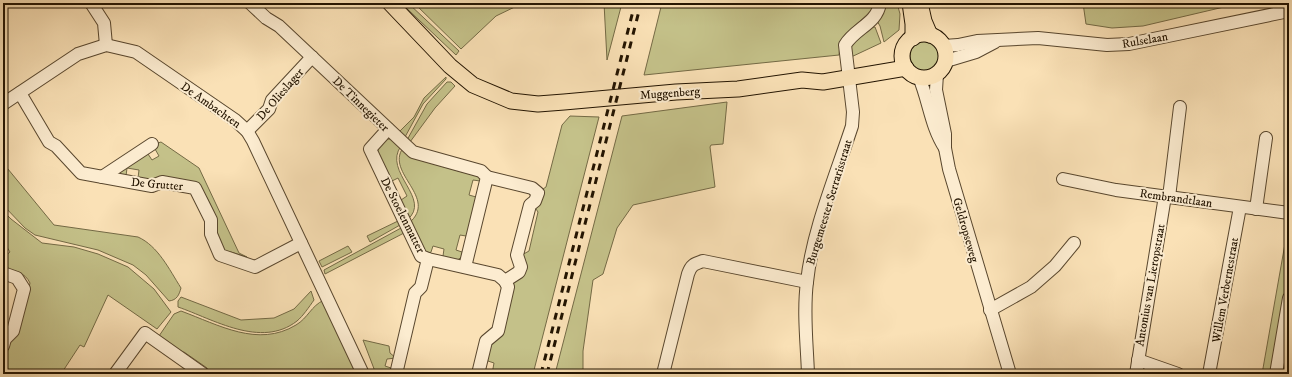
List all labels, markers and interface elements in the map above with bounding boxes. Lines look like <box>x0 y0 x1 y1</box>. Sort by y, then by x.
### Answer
street label: Rulselaan <box>1121 29 1170 52</box>
street label: De Olieslager <box>254 65 308 124</box>
street label: De Tinnegieter <box>329 74 393 136</box>
street label: De Ambachten <box>178 79 244 132</box>
street label: Muggenberg <box>639 84 701 103</box>
street label: Burgemeester Serrarisstraat <box>803 137 856 267</box>
street label: De Grutter <box>130 175 184 194</box>
street label: De Stoelenmatter <box>377 175 428 256</box>
street label: Rembrandtlaan <box>1139 186 1214 211</box>
street label: Geldropseweg <box>949 196 982 264</box>
street label: Antonius van Lieropstraat <box>1132 223 1169 347</box>
street label: Willem Verbernestraat <box>1209 236 1242 345</box>

